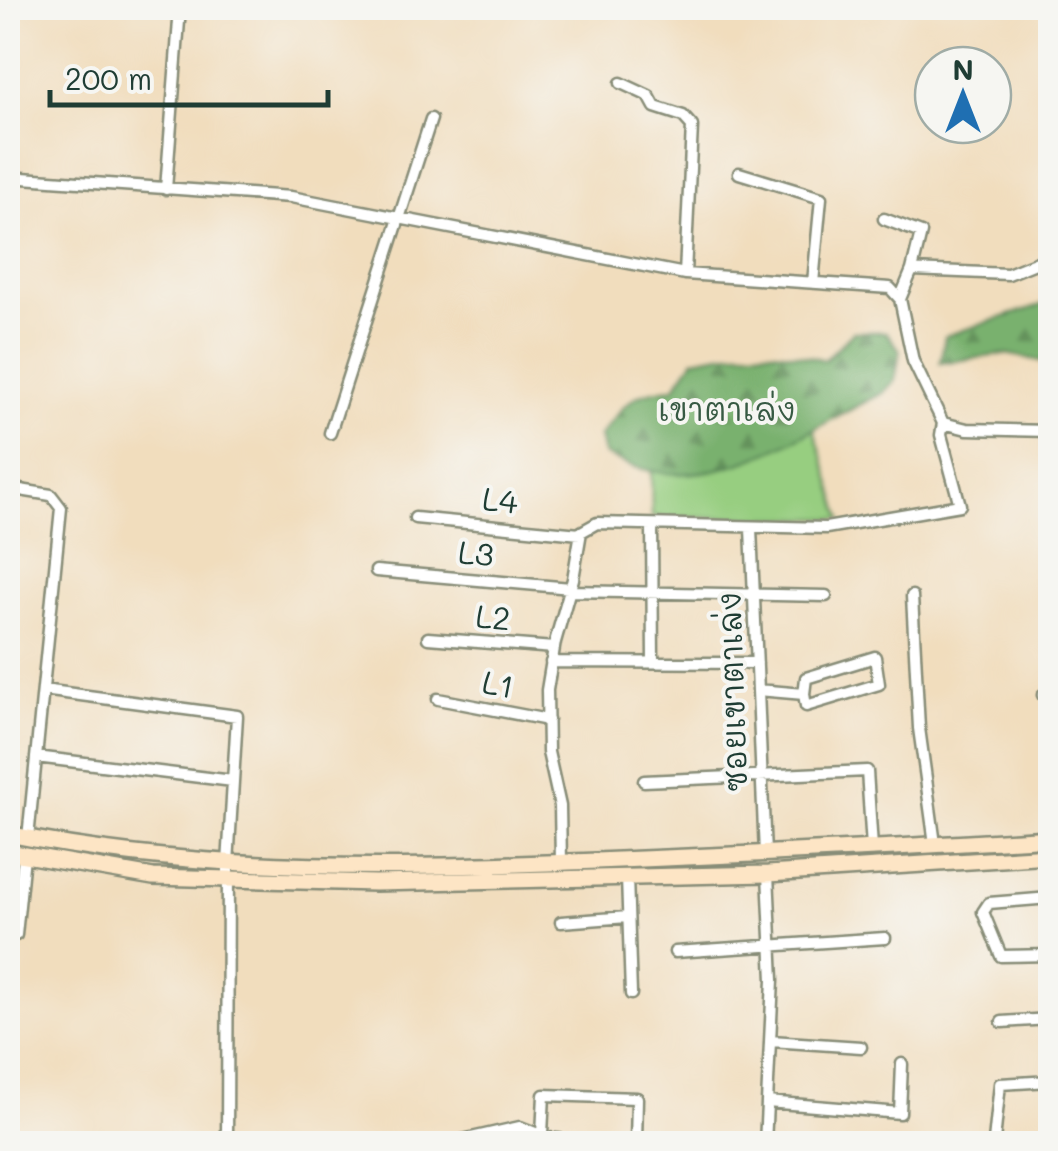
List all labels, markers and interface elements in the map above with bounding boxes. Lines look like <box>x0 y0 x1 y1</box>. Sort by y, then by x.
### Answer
scale bar <box>50 45 328 107</box>
north arrow <box>913 45 1013 145</box>
text: N <box>952 51 974 87</box>
text: 200 m <box>65 58 152 98</box>
park label: เขาตาเล่ง <box>658 387 796 429</box>
street label: L4 <box>480 476 520 522</box>
street label: L3 <box>457 530 496 574</box>
street label: ซอยเขาตาเล่ง <box>707 591 755 793</box>
street label: L2 <box>474 594 512 638</box>
street label: L1 <box>479 659 518 707</box>

